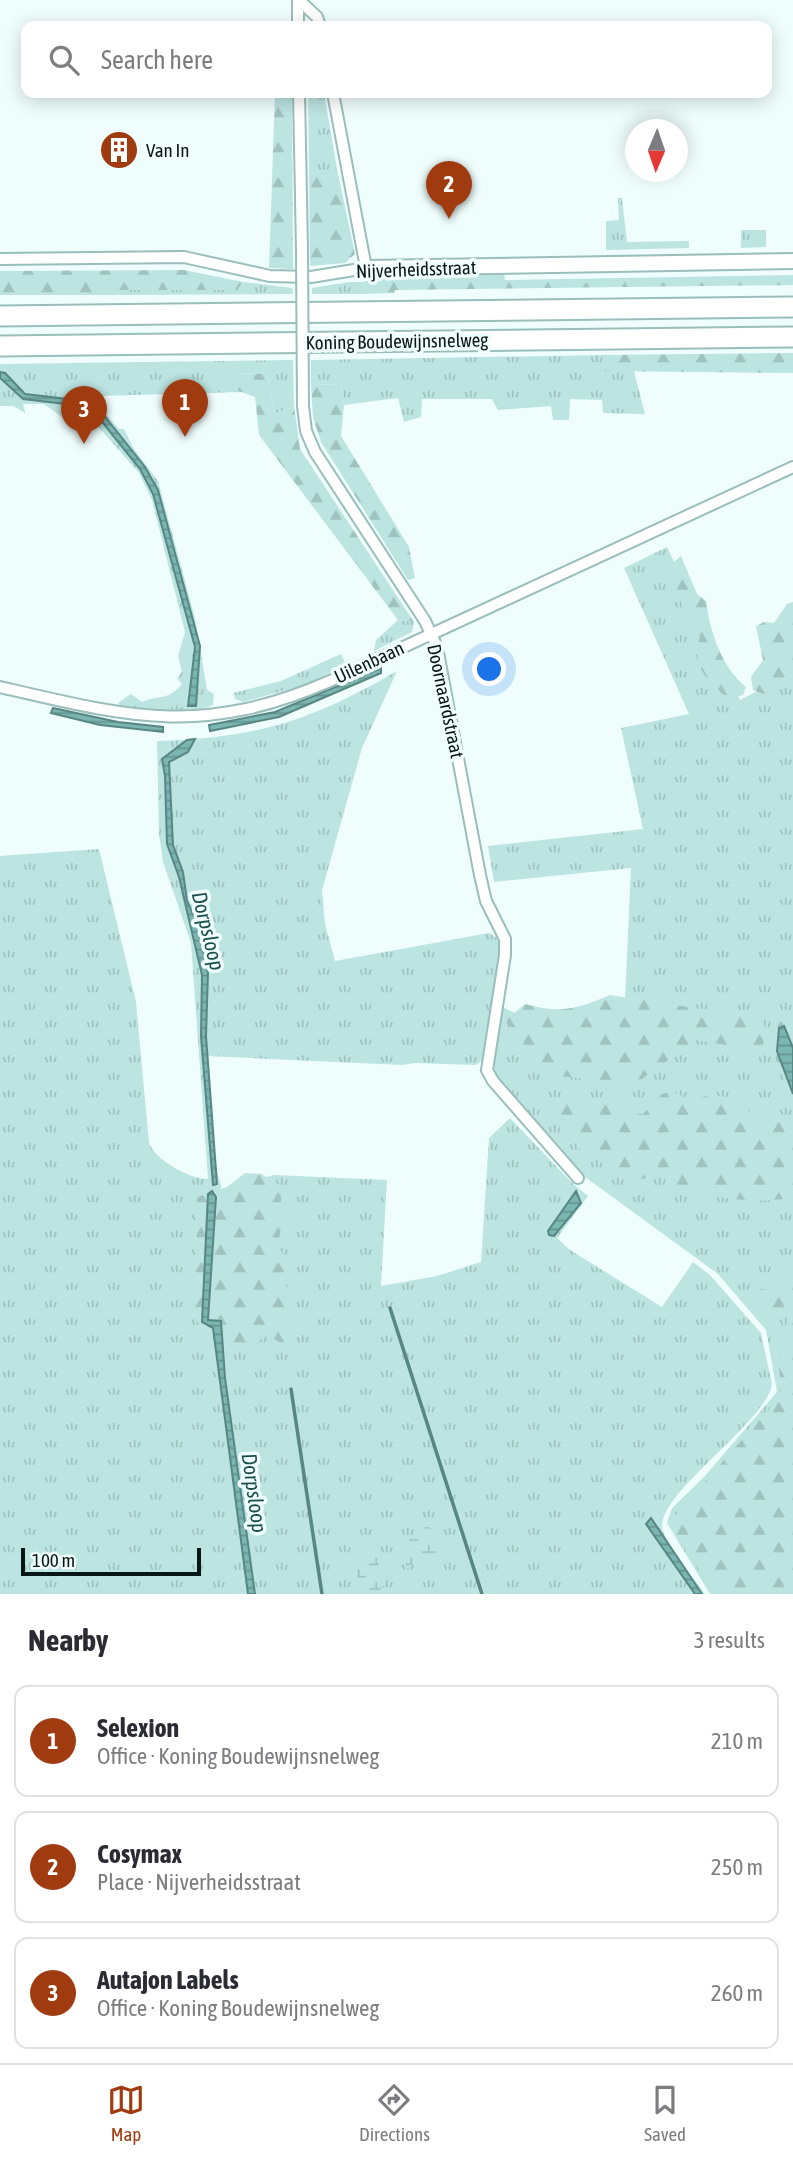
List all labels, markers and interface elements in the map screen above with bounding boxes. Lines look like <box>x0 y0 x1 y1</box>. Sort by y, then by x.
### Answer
search box <box>21 21 772 98</box>
icon: search <box>45 41 83 79</box>
text: Search here <box>101 45 213 75</box>
north arrow <box>625 119 688 182</box>
building icon: Van In <box>98 129 140 171</box>
place label: Van In <box>146 139 189 161</box>
pin: 2 <box>426 161 472 219</box>
street label: Nijverheidsstraat <box>356 256 476 282</box>
street label: Koning Boudewijnsnelweg <box>306 328 489 354</box>
pin: 1 <box>162 379 208 437</box>
pin: 3 <box>61 386 107 444</box>
street label: Uilenbaan <box>331 636 407 688</box>
street label: Doornaardstraat <box>423 642 469 760</box>
your location <box>472 652 506 686</box>
water label: Dorpsloop <box>188 889 230 973</box>
water label: Dorpsloop <box>238 1452 272 1534</box>
scale bar <box>21 1545 201 1577</box>
text: 100 m <box>32 1549 75 1571</box>
text: Nearby <box>28 1623 108 1657</box>
text: 3 results <box>694 1627 765 1653</box>
text: Selexion <box>97 1713 179 1743</box>
text: 1 <box>48 1728 58 1754</box>
text: 210 m <box>711 1728 763 1754</box>
text: Office · Koning Boudewijnsnelweg <box>97 1743 379 1769</box>
text: Cosymax <box>97 1839 182 1869</box>
text: 2 <box>48 1854 58 1880</box>
text: 250 m <box>711 1854 763 1880</box>
text: Place · Nijverheidsstraat <box>97 1869 301 1895</box>
text: Autajon Labels <box>97 1965 239 1995</box>
text: 3 <box>48 1980 58 2006</box>
text: 260 m <box>711 1980 763 2006</box>
text: Office · Koning Boudewijnsnelweg <box>97 1995 379 2021</box>
tab: Map <box>107 2081 145 2145</box>
tab: Directions <box>359 2081 430 2145</box>
tab: Saved <box>644 2081 686 2145</box>

